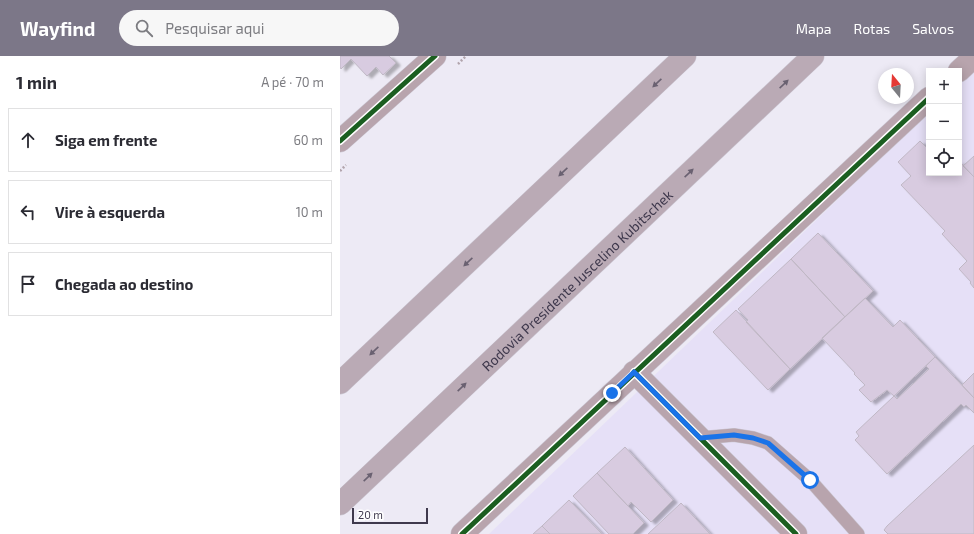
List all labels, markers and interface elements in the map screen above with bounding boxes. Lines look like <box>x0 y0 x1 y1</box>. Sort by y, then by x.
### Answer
search box <box>119 10 399 46</box>
text: Wayfind <box>20 17 95 40</box>
icon: search <box>133 17 155 39</box>
text: Pesquisar aqui <box>165 19 264 37</box>
text: Mapa <box>796 20 832 37</box>
text: Rotas <box>854 20 890 37</box>
text: Salvos <box>912 20 954 37</box>
north arrow <box>878 68 914 104</box>
map controls <box>926 68 962 176</box>
button: + <box>926 68 962 104</box>
text: 1 min <box>16 72 57 92</box>
text: A pé · 70 m <box>261 74 324 90</box>
one-way arrow <box>652 78 662 88</box>
one-way arrow <box>779 79 789 88</box>
button: − <box>926 104 962 140</box>
icon: ahead <box>17 129 39 151</box>
text: Siga em frente <box>55 131 157 149</box>
text: 60 m <box>293 132 323 148</box>
button: locate <box>926 140 962 176</box>
one-way arrow <box>558 167 568 177</box>
one-way arrow <box>684 168 694 178</box>
street label: Rodovia Presidente Juscelino Kubitschek <box>478 186 676 374</box>
icon: left <box>17 201 39 223</box>
text: Vire à esquerda <box>55 203 165 221</box>
text: 10 m <box>296 204 323 220</box>
one-way arrow <box>463 257 473 267</box>
icon: arrive <box>17 273 39 295</box>
text: Chegada ao destino <box>55 275 193 293</box>
one-way arrow <box>369 346 379 356</box>
one-way arrow <box>458 383 467 392</box>
route end <box>603 384 621 402</box>
route start <box>801 471 819 489</box>
one-way arrow <box>363 472 373 482</box>
scale bar <box>352 506 428 525</box>
text: 20 m <box>358 508 383 521</box>

